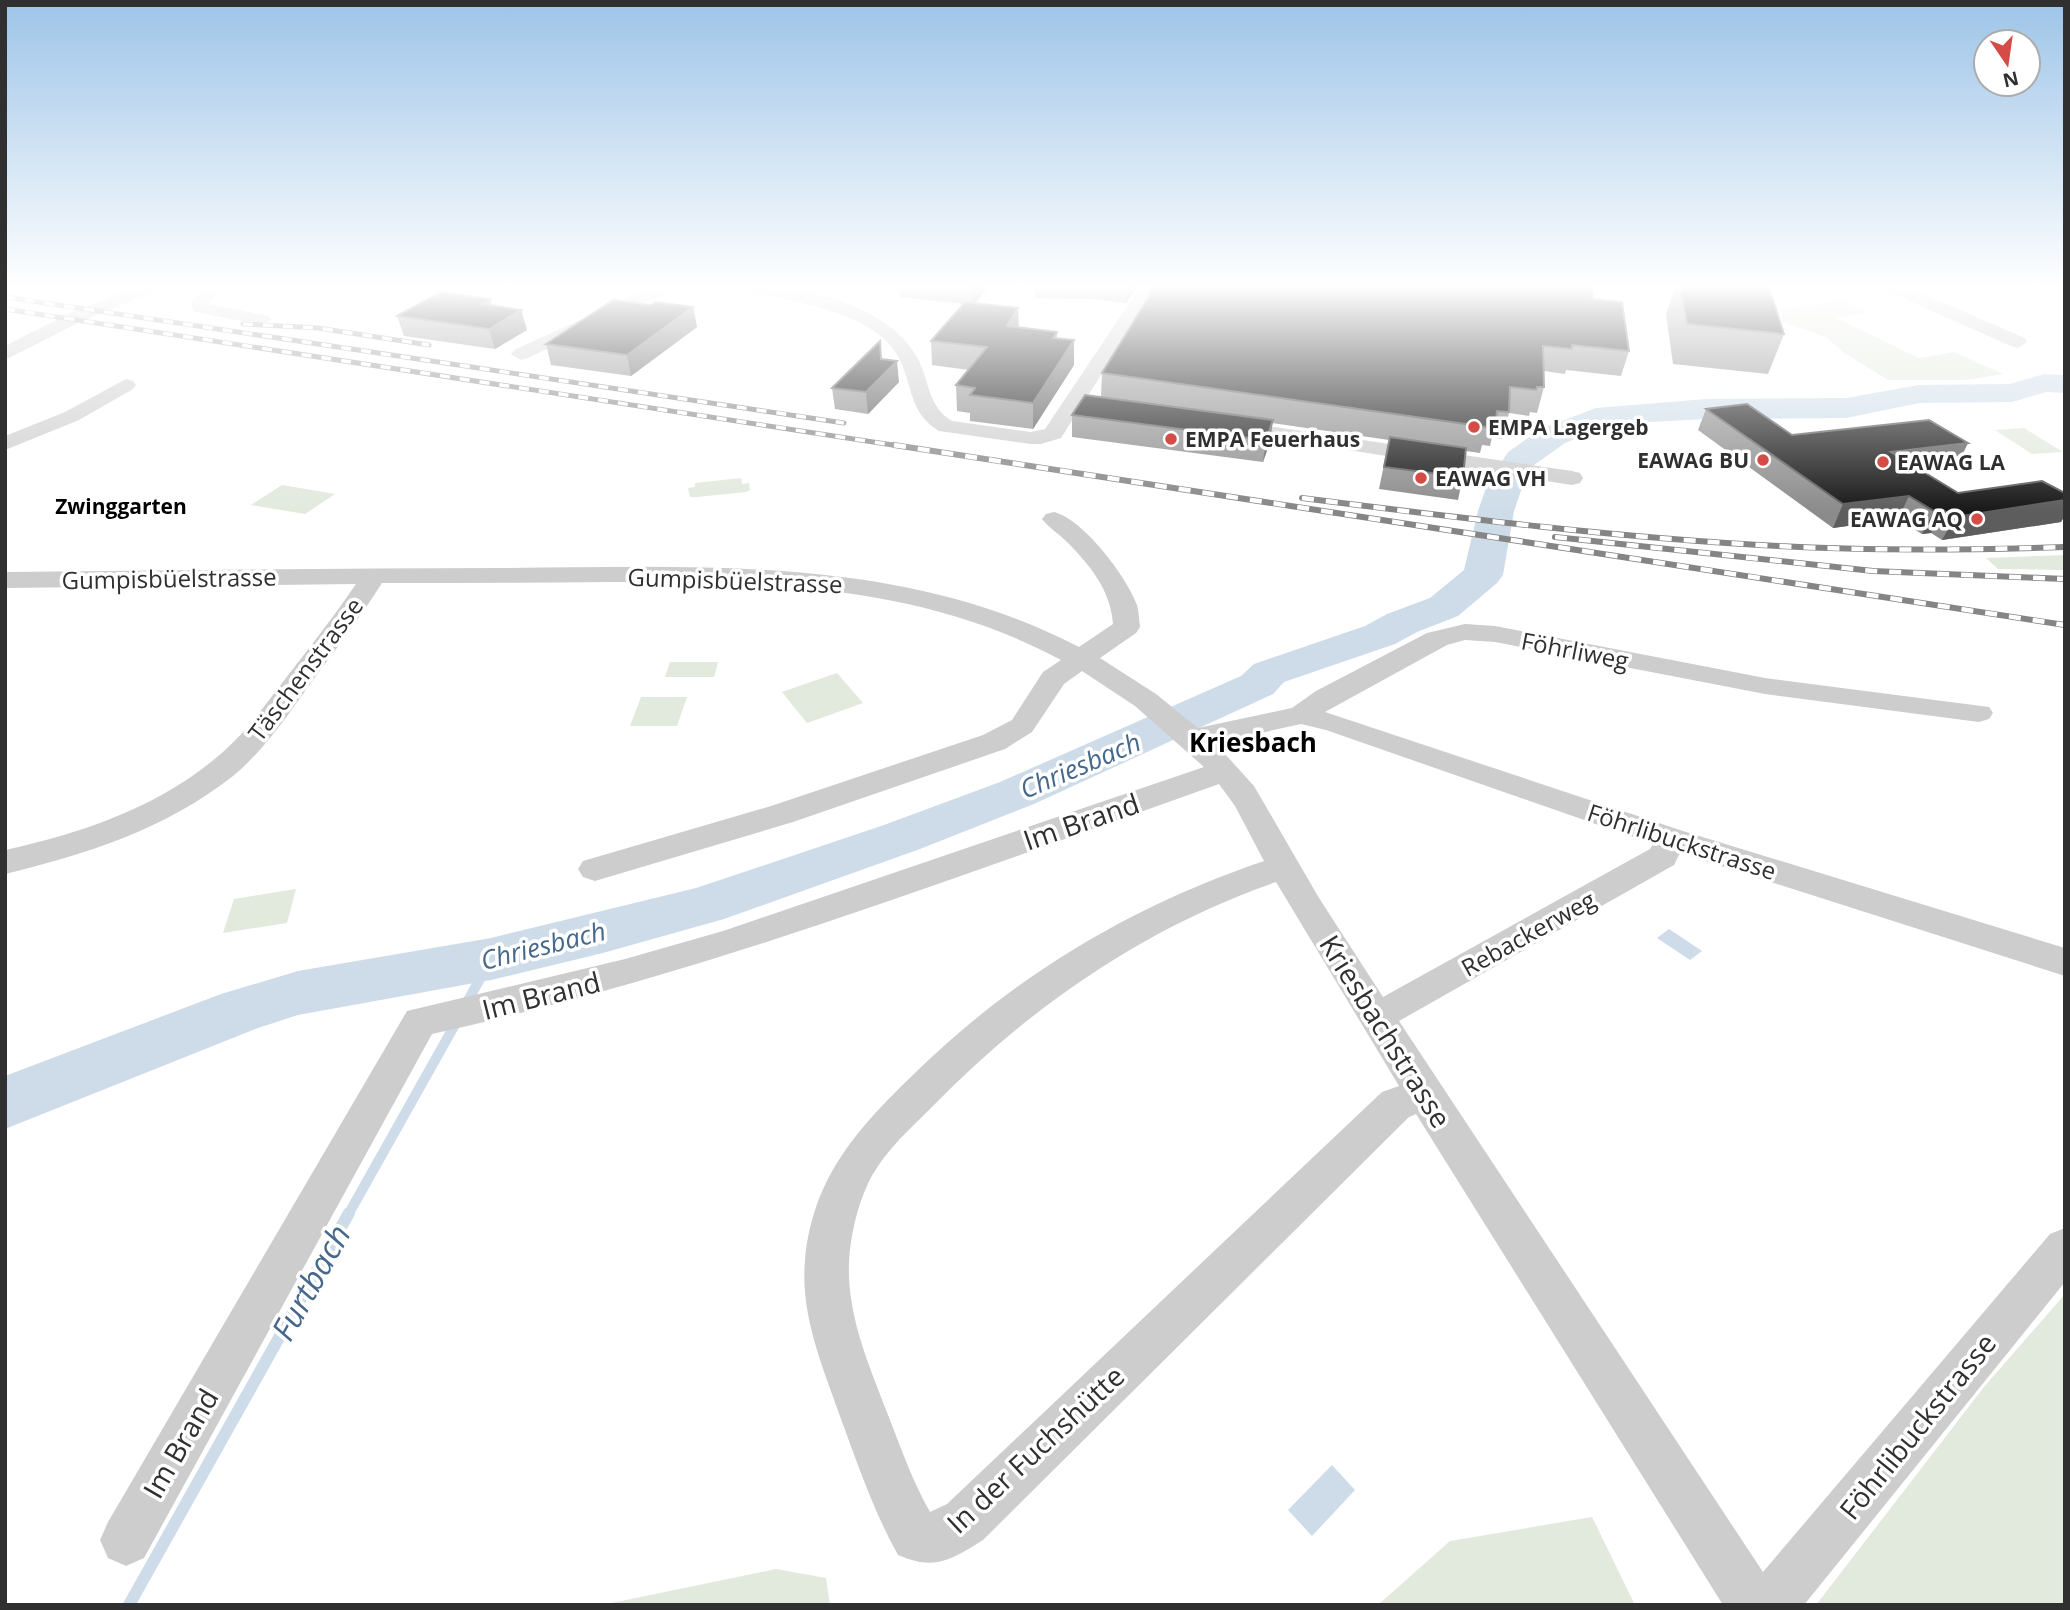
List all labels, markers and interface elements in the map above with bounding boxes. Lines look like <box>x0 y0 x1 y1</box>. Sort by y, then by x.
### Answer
north arrow <box>1972 28 2042 98</box>
text: N <box>2000 65 2021 94</box>
place label: EMPA Lagergeb <box>1488 413 1649 441</box>
marker: EMPA Lagergeb <box>1466 419 1482 435</box>
place label: EMPA Feuerhaus <box>1185 425 1360 453</box>
marker: EMPA Feuerhaus <box>1163 431 1179 447</box>
place label: EAWAG BU <box>1637 446 1749 474</box>
place label: EAWAG LA <box>1897 448 2006 476</box>
marker: EAWAG BU <box>1755 452 1771 468</box>
marker: EAWAG LA <box>1875 454 1891 470</box>
place label: EAWAG VH <box>1435 464 1546 492</box>
marker: EAWAG VH <box>1413 470 1429 486</box>
district label: Zwinggarten <box>55 492 187 520</box>
place label: EAWAG AQ <box>1850 505 1963 533</box>
marker: EAWAG AQ <box>1969 511 1985 527</box>
street label: Gumpisbüelstrasse <box>61 560 277 596</box>
street label: Gumpisbüelstrasse <box>627 560 843 600</box>
street label: Täschenstrasse <box>240 590 370 748</box>
street label: Föhrliweg <box>1519 623 1631 677</box>
water label: Chriesbach <box>1014 723 1146 807</box>
district label: Kriesbach <box>1189 724 1317 760</box>
street label: Im Brand <box>1018 783 1144 859</box>
street label: Föhrlibuckstrasse <box>1583 795 1781 887</box>
street label: Rebackerweg <box>1455 882 1601 984</box>
water label: Chriesbach <box>477 912 609 978</box>
street label: Kriesbachstrasse <box>1311 927 1461 1135</box>
street label: Im Brand <box>478 962 604 1028</box>
water label: Furtbach <box>261 1216 359 1348</box>
street label: Föhrlibuckstrasse <box>1830 1325 2004 1527</box>
street label: In der Fuchshütte <box>938 1357 1132 1541</box>
street label: Im Brand <box>133 1381 227 1505</box>

